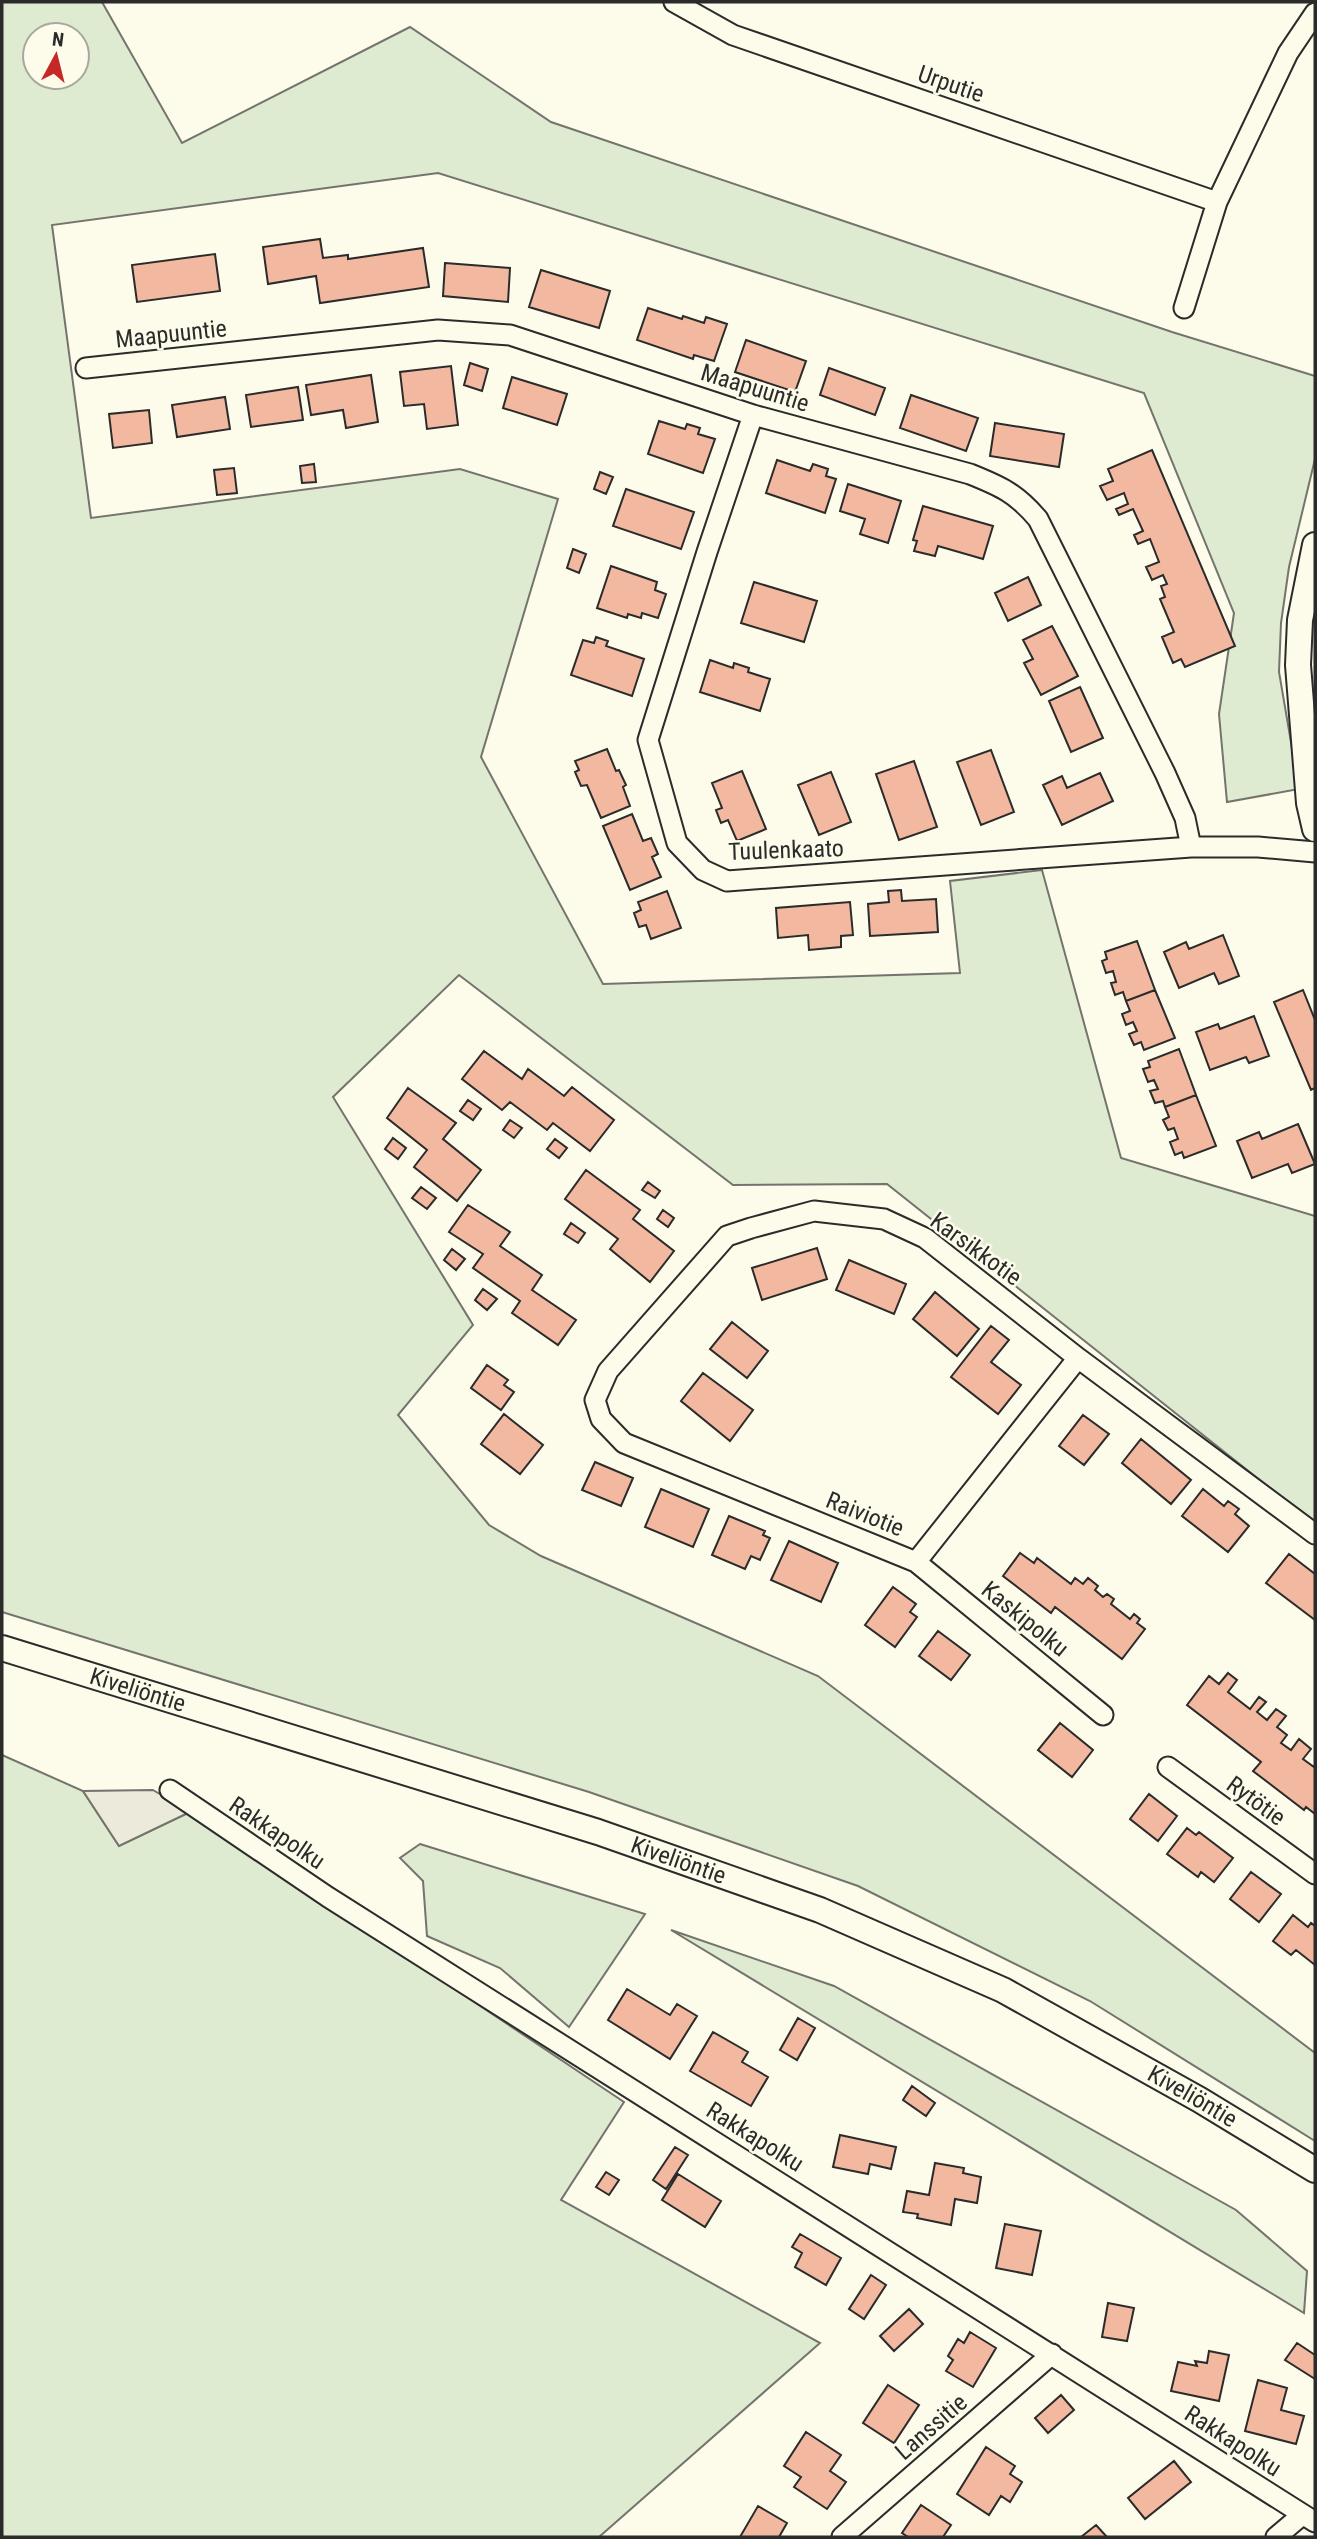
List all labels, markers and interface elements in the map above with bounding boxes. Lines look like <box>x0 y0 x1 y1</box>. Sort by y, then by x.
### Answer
north arrow <box>21 21 91 91</box>
text: N <box>51 27 65 52</box>
street label: Urputie <box>914 60 988 108</box>
street label: Maapuuntie <box>114 314 228 354</box>
street label: Maapuuntie <box>698 358 812 418</box>
street label: Tuulenkaato <box>728 834 844 866</box>
street label: Karsikkotie <box>925 1207 1027 1291</box>
street label: Raiviotie <box>822 1486 908 1542</box>
street label: Kaskipolku <box>976 1575 1074 1663</box>
street label: Kiveliöntie <box>86 1662 189 1718</box>
street label: Rytötie <box>1221 1770 1291 1832</box>
street label: Rakkapolku <box>224 1791 330 1875</box>
street label: Kiveliöntie <box>627 1831 730 1890</box>
street label: Kiveliöntie <box>1143 2060 1242 2133</box>
street label: Rakkapolku <box>701 2096 809 2178</box>
street label: Lanssitie <box>889 2388 973 2466</box>
street label: Rakkapolku <box>1180 2400 1286 2482</box>

